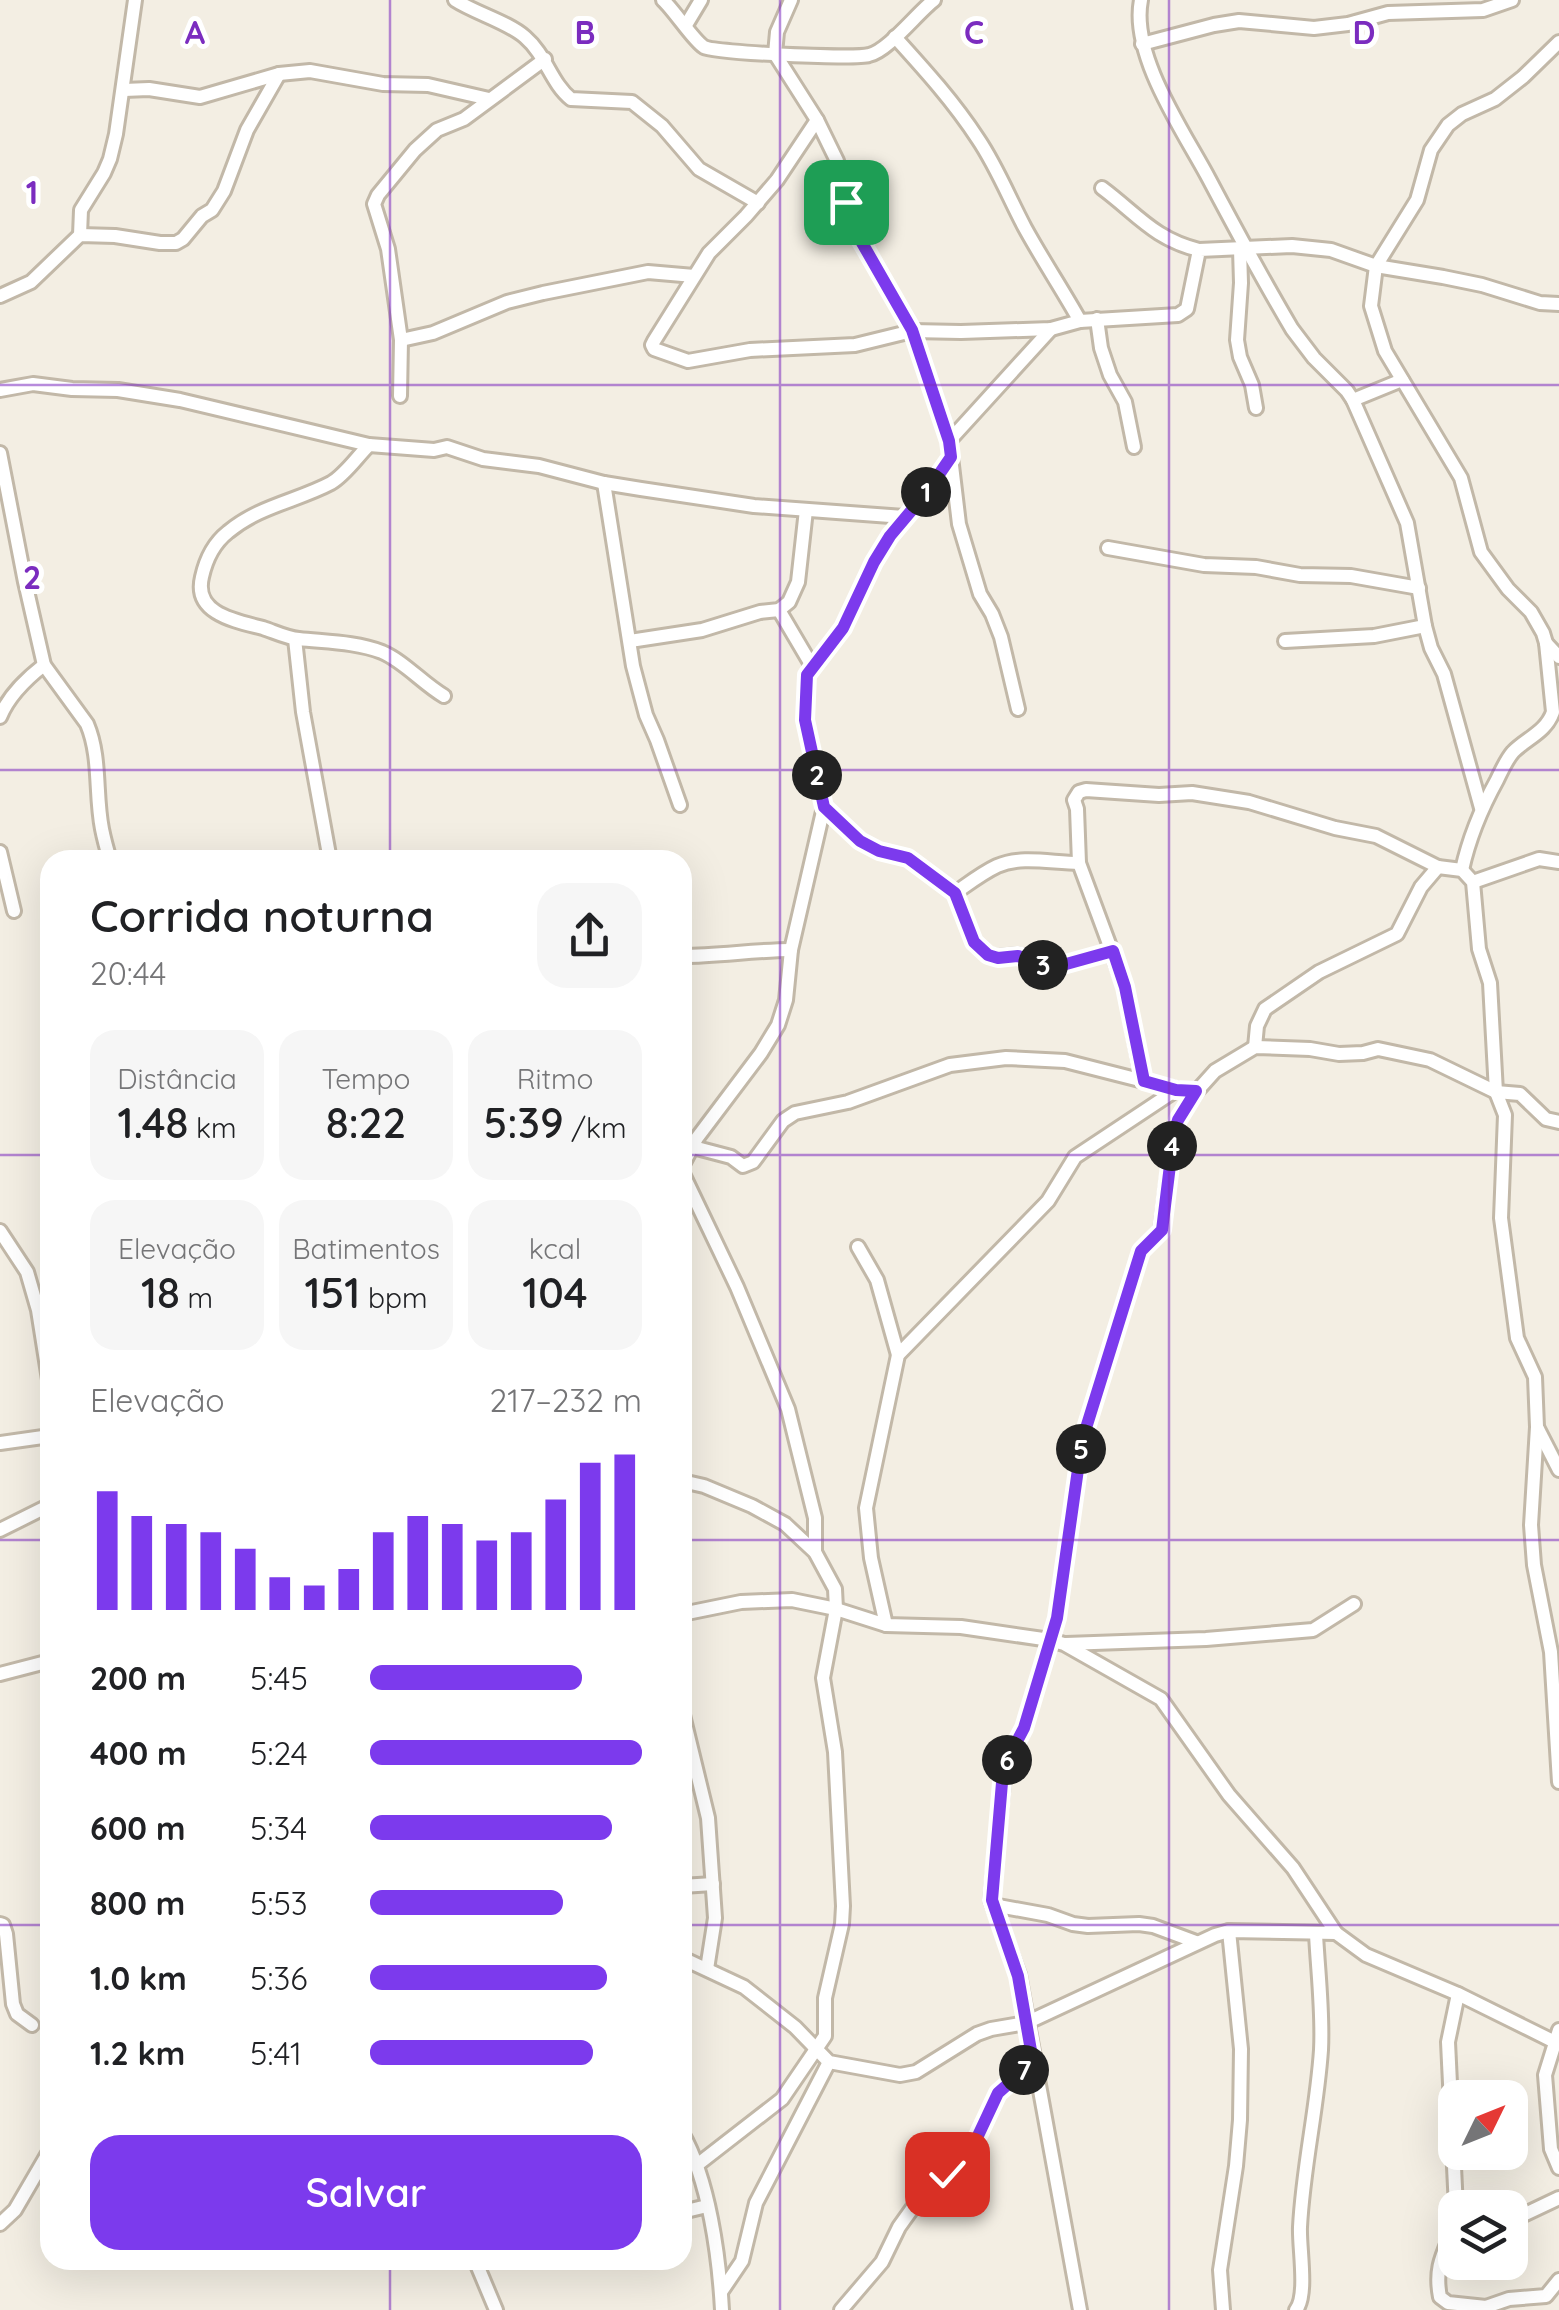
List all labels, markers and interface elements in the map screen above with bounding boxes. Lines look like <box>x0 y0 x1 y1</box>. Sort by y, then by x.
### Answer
text: A <box>185 12 206 52</box>
text: B <box>575 12 595 52</box>
text: C <box>964 12 984 52</box>
text: D <box>1353 12 1375 52</box>
pin <box>804 160 889 245</box>
text: 1 <box>26 172 38 212</box>
icon: arrive <box>819 175 874 230</box>
pin: 1 <box>901 467 951 517</box>
text: 1 <box>921 474 931 509</box>
text: 2 <box>23 557 41 597</box>
pin: 2 <box>792 750 842 800</box>
text: 2 <box>809 757 825 792</box>
button: share <box>537 883 642 988</box>
text: Corrida noturna <box>90 887 434 943</box>
pin: 3 <box>1018 940 1068 990</box>
text: 3 <box>1035 947 1051 982</box>
text: 20:44 <box>90 953 166 993</box>
text: Distância <box>117 1061 237 1096</box>
text: Tempo <box>322 1061 410 1096</box>
text: Ritmo <box>517 1061 593 1096</box>
text: 1.48 <box>117 1096 188 1149</box>
text: 8:22 <box>326 1096 406 1149</box>
text: 5:39 <box>484 1096 564 1149</box>
text: km <box>188 1110 237 1145</box>
text: /km <box>564 1110 626 1145</box>
pin: 4 <box>1147 1121 1197 1171</box>
text: 4 <box>1164 1128 1180 1163</box>
text: Elevação <box>118 1231 236 1266</box>
text: Batimentos <box>292 1231 440 1266</box>
text: kcal <box>529 1231 581 1266</box>
text: 18 <box>141 1266 180 1319</box>
text: 151 <box>304 1266 360 1319</box>
text: 104 <box>522 1266 588 1319</box>
text: m <box>180 1280 213 1315</box>
text: bpm <box>360 1280 428 1315</box>
text: Elevação <box>90 1380 225 1420</box>
text: 217–232 m <box>490 1380 642 1420</box>
pin: 5 <box>1056 1424 1106 1474</box>
text: 5 <box>1073 1431 1089 1466</box>
text: 200 m <box>90 1658 186 1698</box>
text: 5:45 <box>250 1658 308 1698</box>
text: 400 m <box>90 1733 187 1773</box>
text: 5:24 <box>250 1733 308 1773</box>
pin: 6 <box>982 1735 1032 1785</box>
text: 6 <box>999 1742 1015 1777</box>
text: 600 m <box>90 1808 185 1848</box>
text: 5:34 <box>250 1808 307 1848</box>
text: 800 m <box>90 1883 185 1923</box>
text: 5:53 <box>250 1883 308 1923</box>
text: 1.0 km <box>90 1958 187 1998</box>
text: 5:36 <box>250 1958 307 1998</box>
text: 1.2 km <box>90 2033 185 2073</box>
text: 5:41 <box>250 2033 302 2073</box>
pin: 7 <box>999 2045 1049 2095</box>
text: 7 <box>1016 2052 1032 2087</box>
north arrow <box>1438 2080 1528 2170</box>
map controls <box>1438 2080 1528 2280</box>
pin <box>905 2132 990 2217</box>
button: Salvar <box>90 2135 642 2250</box>
icon: check <box>920 2147 975 2202</box>
button: layers <box>1438 2190 1528 2280</box>

